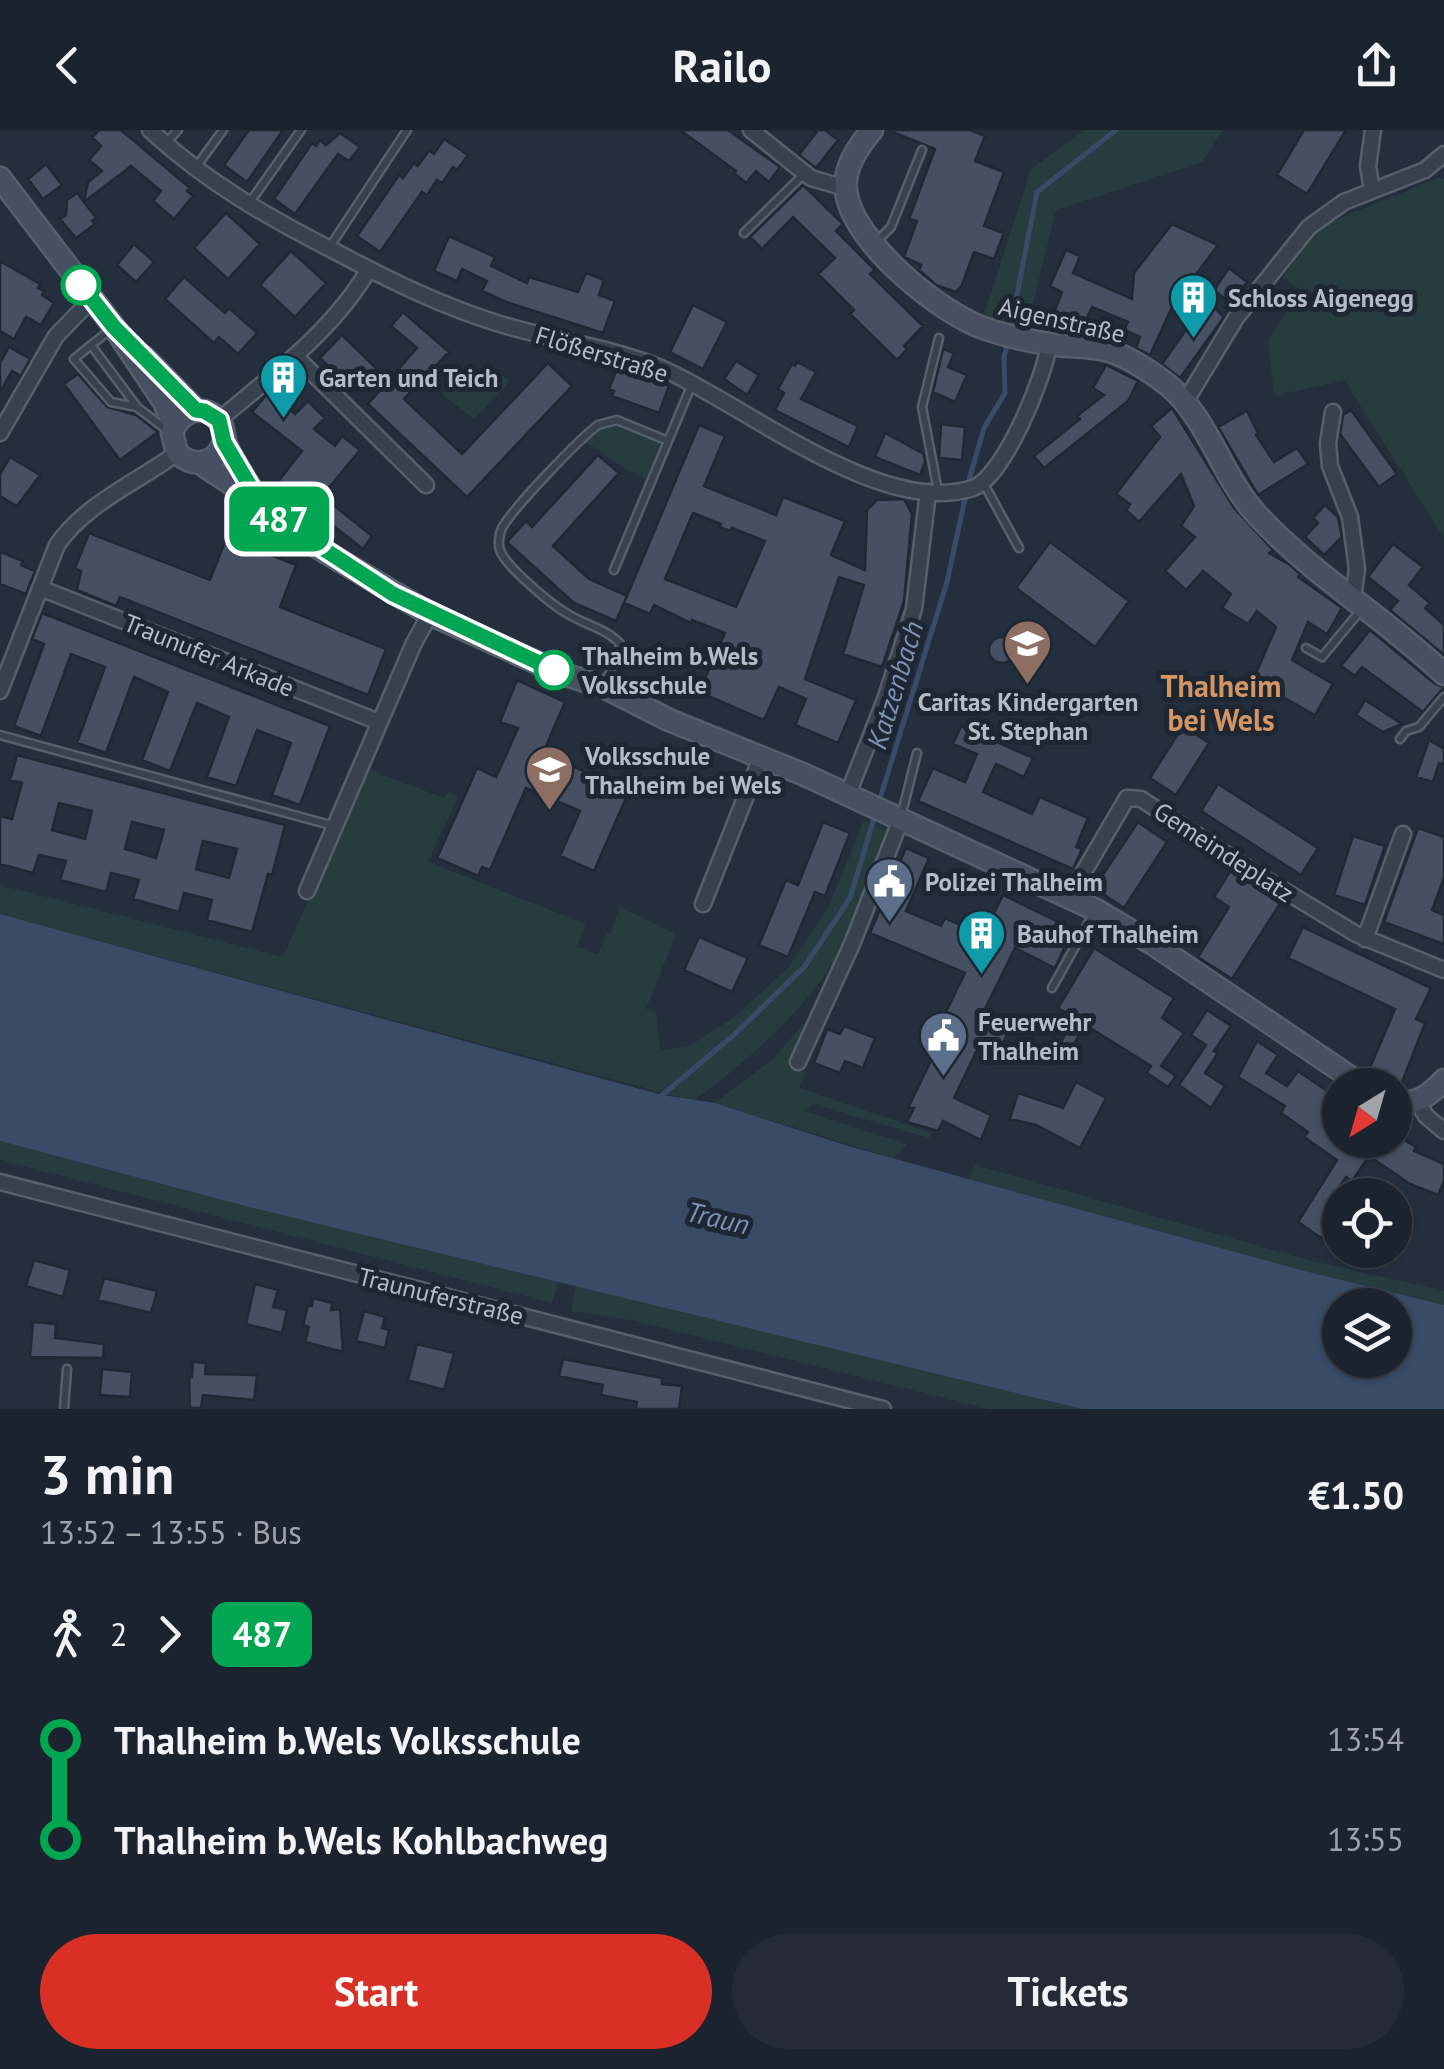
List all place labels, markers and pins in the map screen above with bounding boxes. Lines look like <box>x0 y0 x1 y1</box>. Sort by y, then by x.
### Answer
unlabelled marker <box>62 266 100 304</box>
building icon: Schloss Aigenegg <box>1167 272 1219 340</box>
place label: Schloss Aigenegg <box>1228 282 1414 314</box>
building icon: Garten und Teich <box>258 352 310 420</box>
place label: Garten und Teich <box>319 362 498 394</box>
school or university icon: Caritas Kindergarten St. Stephan <box>1002 618 1054 686</box>
place label: Thalheim b.Wels Volksschule <box>581 640 758 701</box>
marker: Thalheim b.Wels Volksschule <box>535 651 573 689</box>
place label: Caritas Kindergarten St. Stephan <box>918 686 1138 747</box>
place label: Volksschule Thalheim bei Wels <box>584 740 781 801</box>
school or university icon: Volksschule Thalheim bei Wels <box>524 744 576 812</box>
public building icon: Polizei Thalheim <box>864 856 916 924</box>
place label: Polizei Thalheim <box>925 866 1103 898</box>
building icon: Bauhof Thalheim <box>956 908 1008 976</box>
place label: Bauhof Thalheim <box>1017 918 1199 950</box>
place label: Feuerwehr Thalheim <box>978 1006 1091 1067</box>
public building icon: Feuerwehr Thalheim <box>917 1010 969 1078</box>

